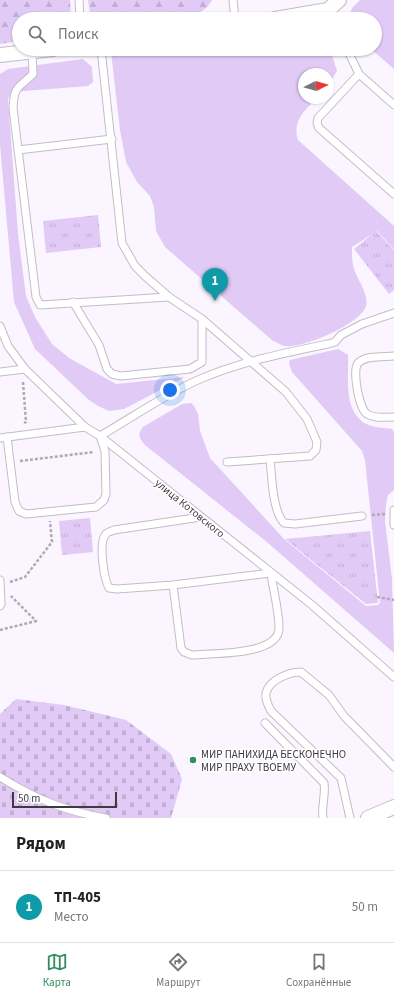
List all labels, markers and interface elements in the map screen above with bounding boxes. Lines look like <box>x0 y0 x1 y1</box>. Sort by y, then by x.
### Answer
search box <box>12 12 382 56</box>
icon: search <box>26 23 48 45</box>
text: Поиск <box>58 24 99 45</box>
north arrow <box>298 68 334 104</box>
pin: 1 <box>202 268 228 301</box>
your location <box>160 380 180 400</box>
street label: улица Котовского <box>152 476 228 541</box>
place label: МИР ПАНИХИДА БЕСКОНЕЧНО МИР ПРАХУ ТВОЕМУ <box>201 747 346 775</box>
marker: МИР ПАНИХИДА БЕСКОНЕЧНО МИР ПРАХУ ТВОЕМУ <box>188 755 198 765</box>
scale bar <box>12 790 117 809</box>
text: 50 m <box>18 791 40 806</box>
text: Рядом <box>16 832 66 856</box>
text: ТП-405 <box>54 887 101 908</box>
text: 1 <box>26 898 32 916</box>
text: 50 m <box>352 898 378 916</box>
text: Место <box>54 908 89 926</box>
tab: Карта <box>43 951 71 990</box>
tab: Маршрут <box>156 951 201 990</box>
tab: Сохранённые <box>286 951 351 990</box>

